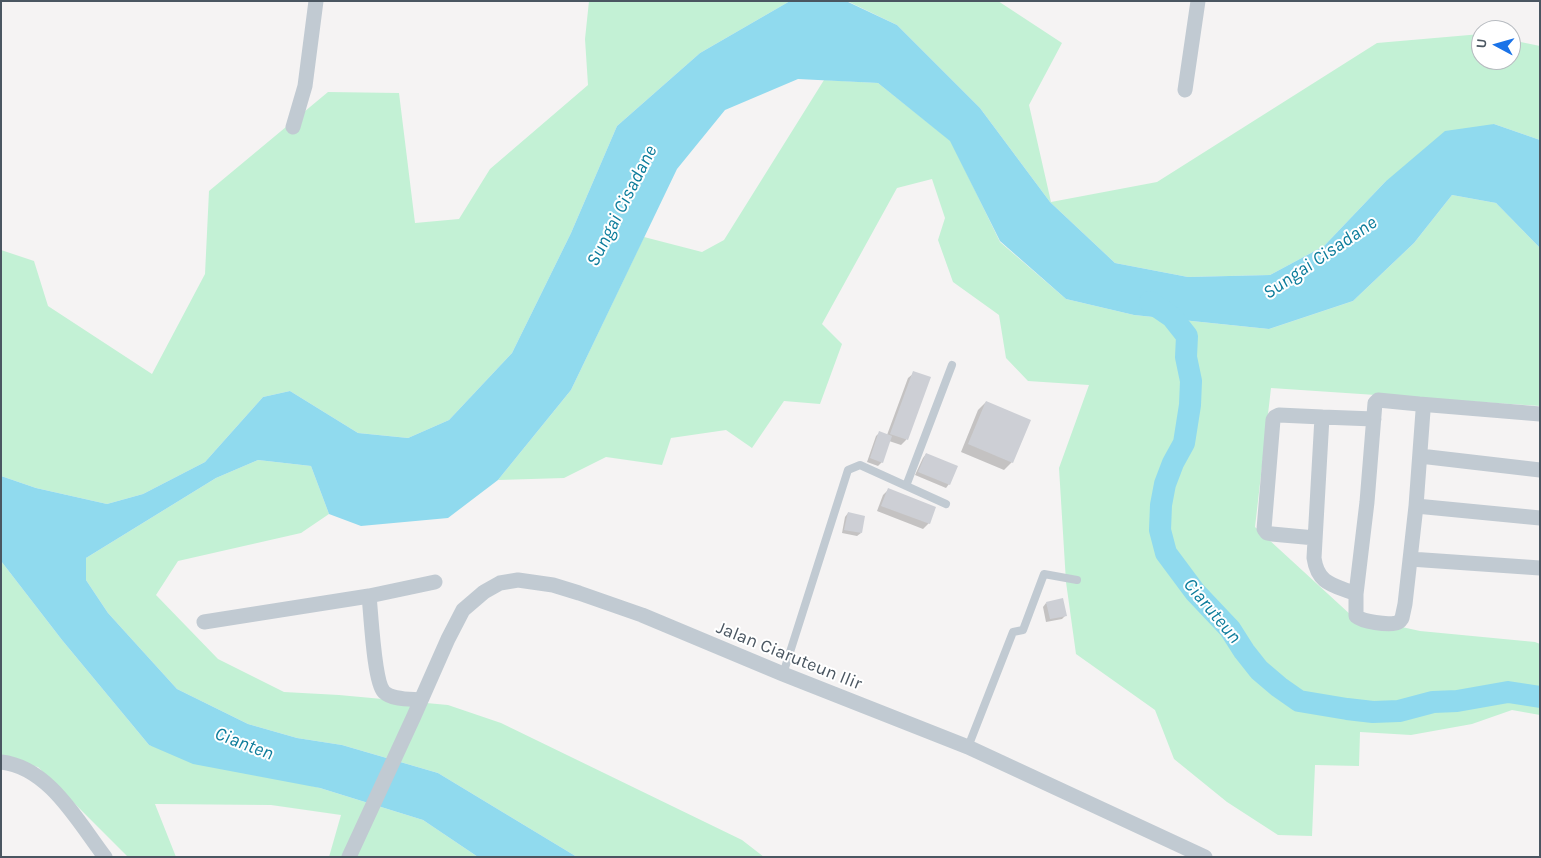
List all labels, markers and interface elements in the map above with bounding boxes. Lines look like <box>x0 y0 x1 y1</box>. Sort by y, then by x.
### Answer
north arrow <box>1471 20 1521 70</box>
text: U <box>1473 38 1491 49</box>
water label: Sungai Cisadane <box>582 142 662 270</box>
water label: Sungai Cisadane <box>1259 212 1381 304</box>
water label: Ciaruteun <box>1178 574 1246 648</box>
street label: Jalan Ciaruteun Ilir <box>713 617 865 695</box>
water label: Cianten <box>211 722 277 766</box>

